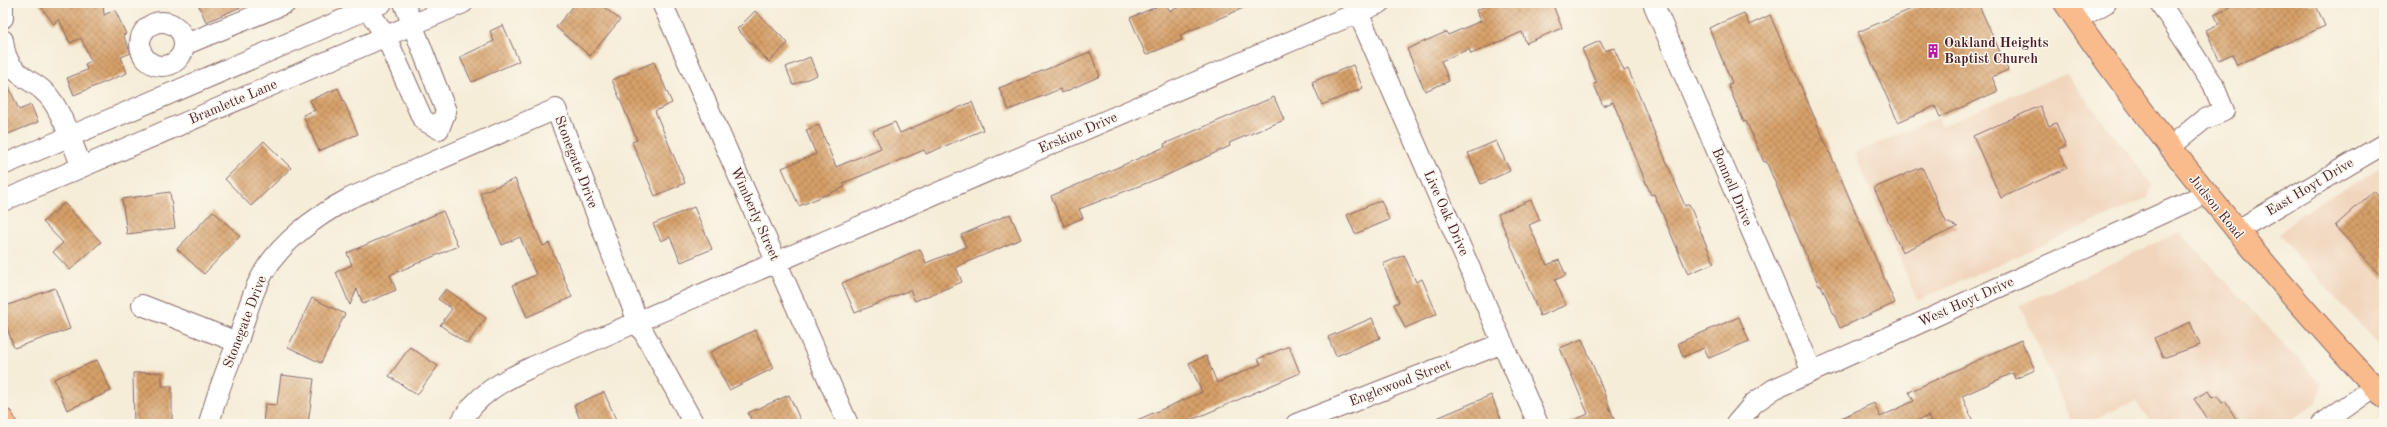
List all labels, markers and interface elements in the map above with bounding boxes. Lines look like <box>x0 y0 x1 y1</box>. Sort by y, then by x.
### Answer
place label: Oakland Heights Baptist Church <box>1944 36 2049 66</box>
building icon: Oakland Heights Baptist Church <box>1925 43 1941 59</box>
street label: Bramlette Lane <box>187 77 279 127</box>
street label: Erskine Drive <box>1037 110 1119 156</box>
street label: Stonegate Drive <box>552 114 600 210</box>
street label: Bonnell Drive <box>1709 146 1755 228</box>
street label: East Hoyt Drive <box>2264 155 2356 219</box>
street label: Wimberly Street <box>728 165 782 263</box>
street label: Live Oak Drive <box>1421 168 1471 258</box>
street label: Judson Road <box>2186 172 2246 242</box>
street label: Stonegate Drive <box>221 274 269 370</box>
street label: West Hoyt Drive <box>1916 275 2016 329</box>
street label: Englewood Street <box>1347 357 1453 409</box>

